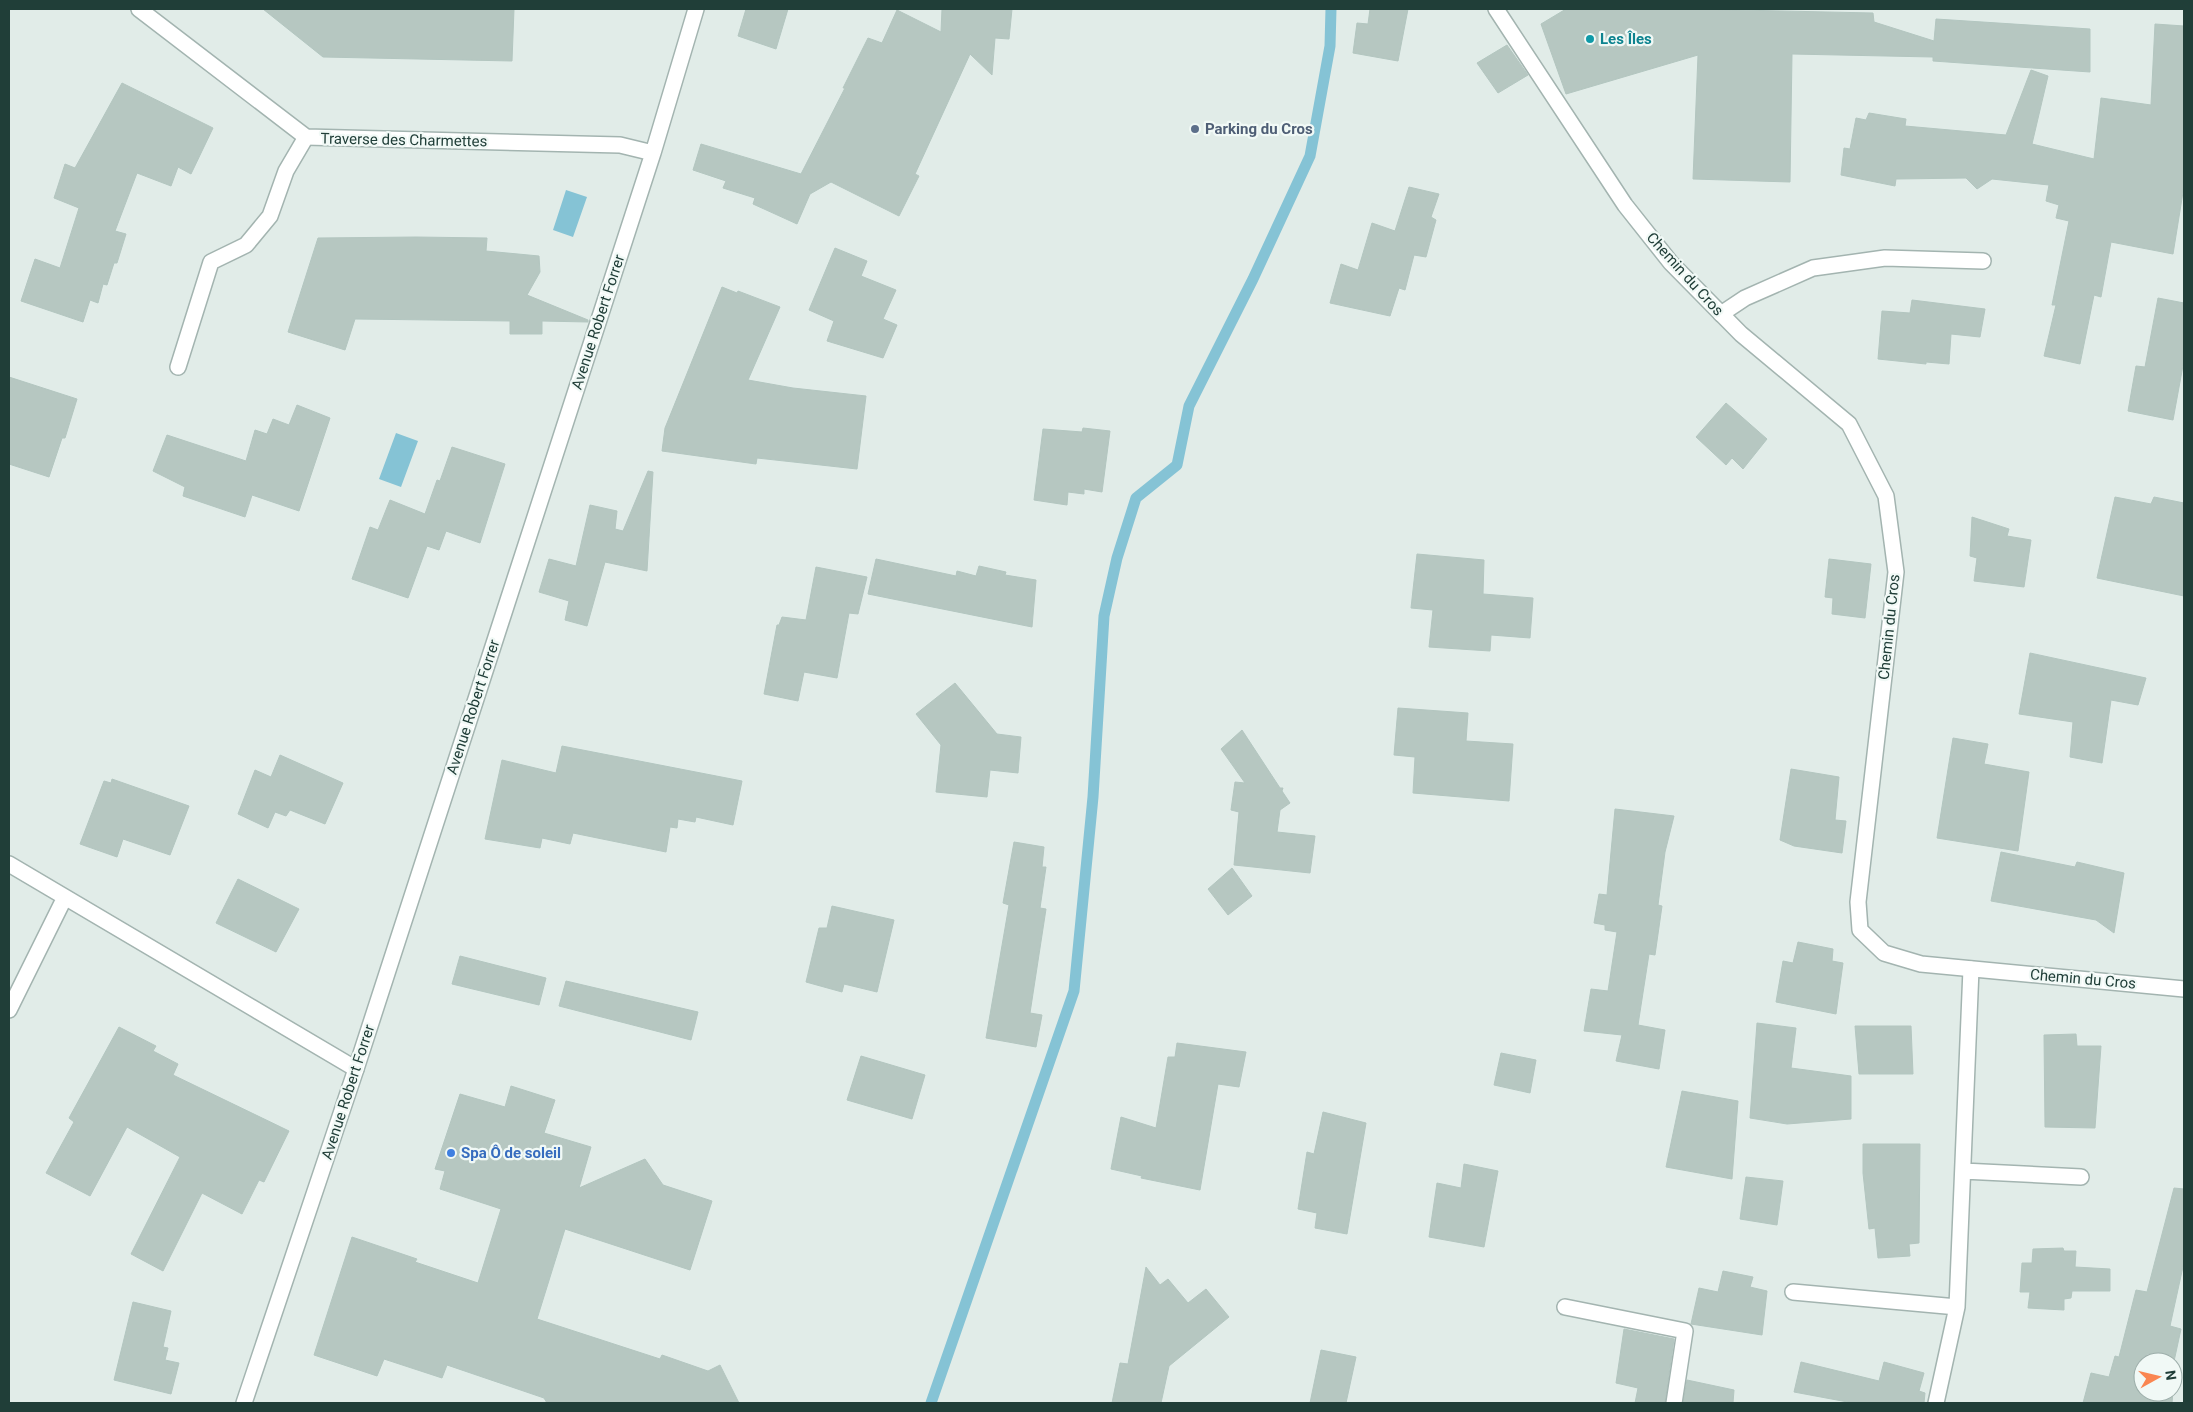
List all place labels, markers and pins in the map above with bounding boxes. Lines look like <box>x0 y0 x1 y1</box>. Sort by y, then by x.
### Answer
place label: Les Îles <box>1600 30 1652 48</box>
marker: Les Îles <box>1584 33 1596 45</box>
place label: Parking du Cros <box>1205 120 1313 138</box>
marker: Parking du Cros <box>1189 123 1201 135</box>
place label: Spa Ô de soleil <box>461 1144 561 1162</box>
marker: Spa Ô de soleil <box>445 1147 457 1159</box>

